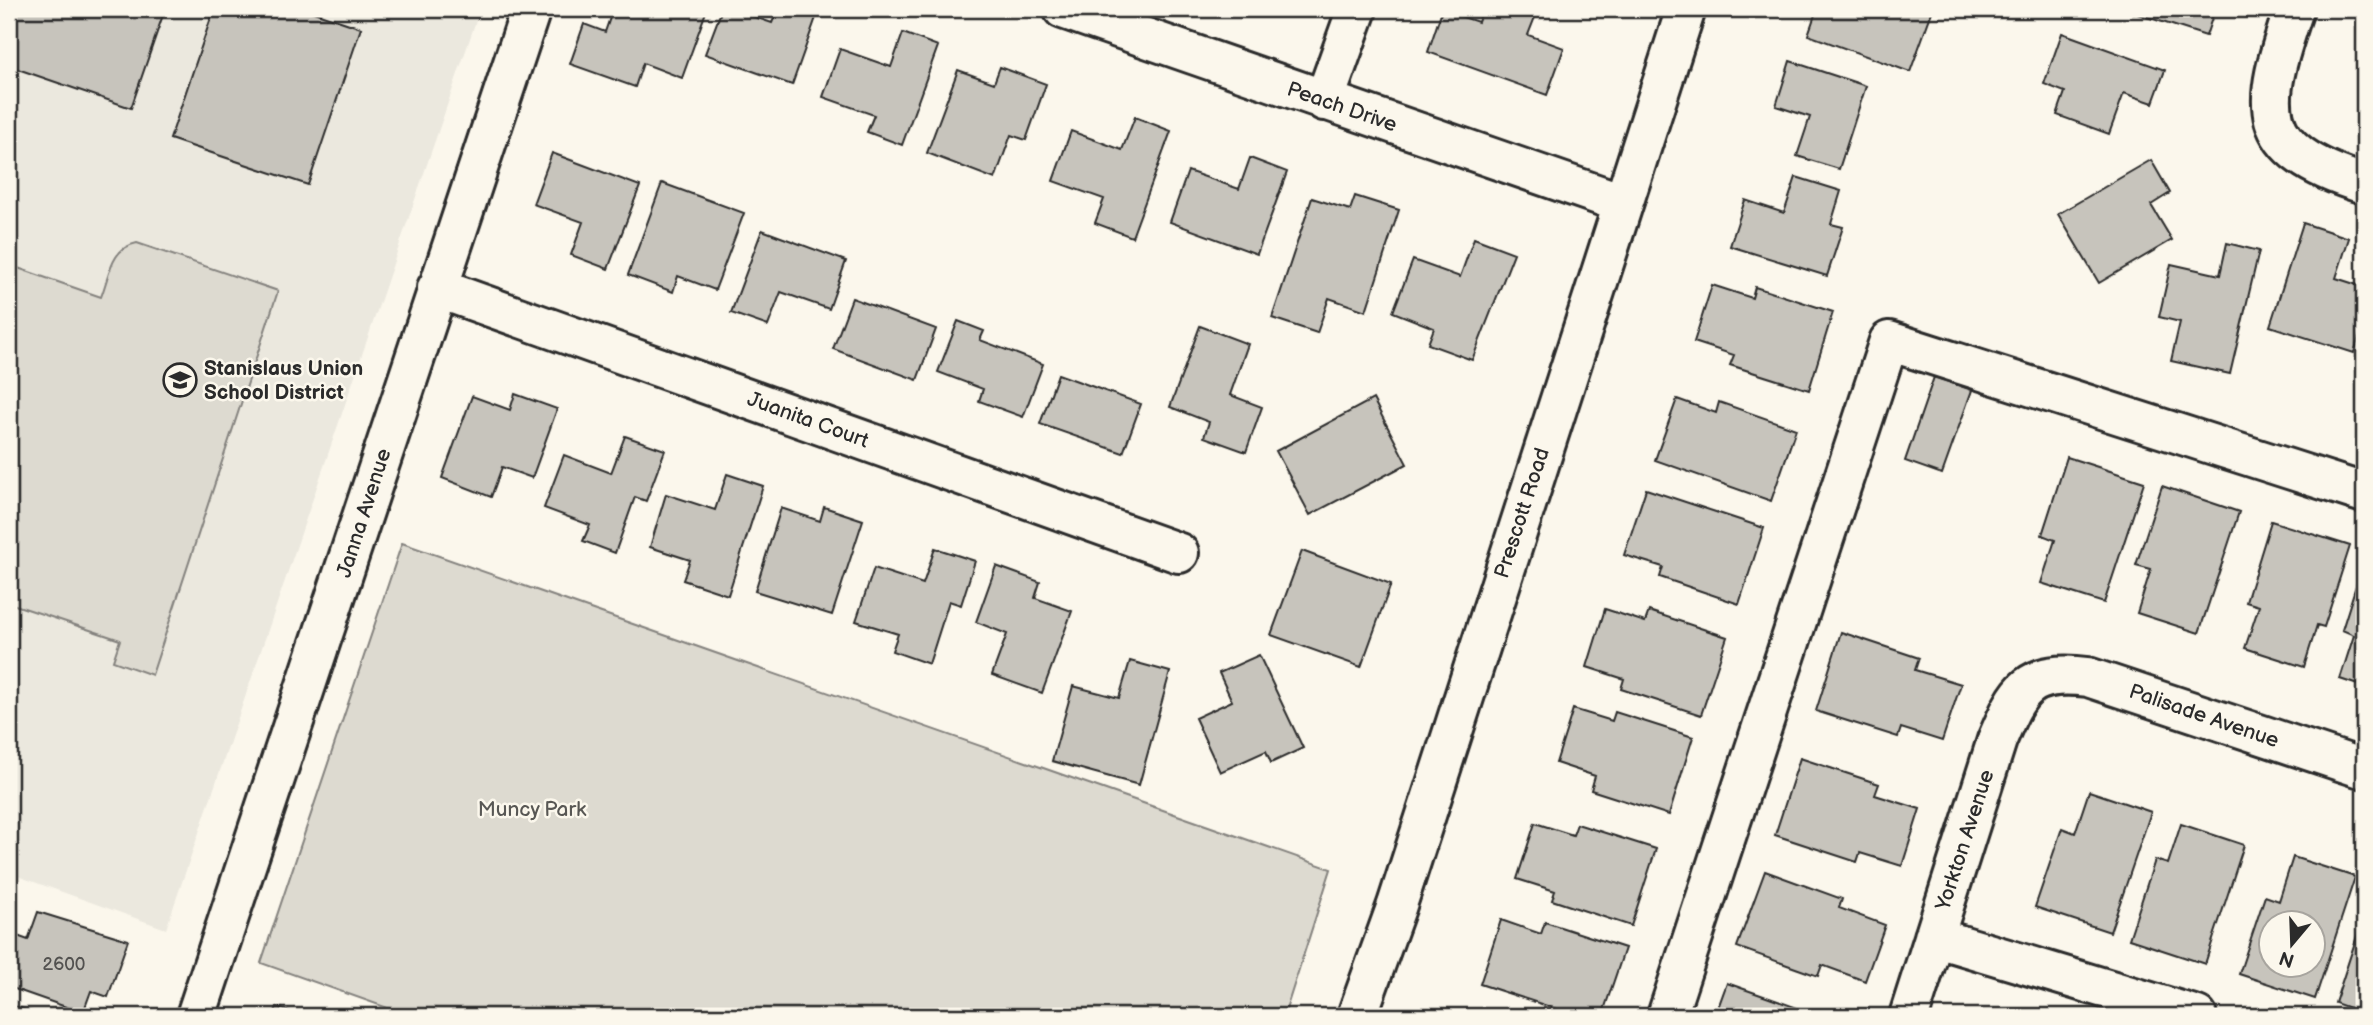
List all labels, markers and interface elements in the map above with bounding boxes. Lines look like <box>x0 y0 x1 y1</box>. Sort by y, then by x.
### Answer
street label: Peach Drive <box>1284 77 1400 137</box>
place label: Stanislaus Union School District <box>204 356 363 405</box>
school or university icon: Stanislaus Union School District <box>161 361 199 399</box>
street label: Juanita Court <box>744 386 873 454</box>
street label: Janna Avenue <box>331 445 397 581</box>
street label: Prescott Road <box>1489 445 1555 581</box>
street label: Palisade Avenue <box>2126 679 2282 753</box>
street label: Yorkton Avenue <box>1930 766 2000 915</box>
park label: Muncy Park <box>478 797 587 822</box>
north arrow <box>2258 909 2328 979</box>
text: N <box>2276 945 2297 972</box>
house number: 2600 <box>43 954 85 975</box>

